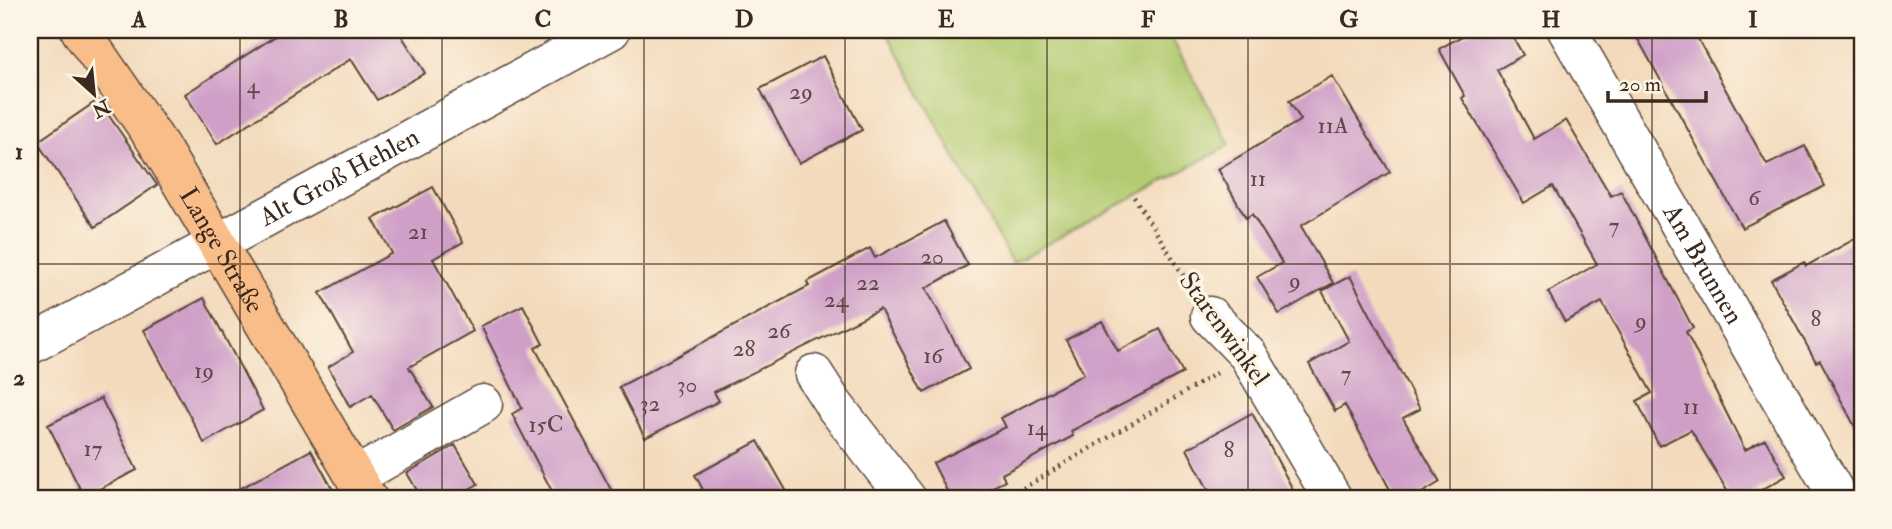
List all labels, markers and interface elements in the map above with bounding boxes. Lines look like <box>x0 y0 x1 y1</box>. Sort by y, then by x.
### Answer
text: A <box>131 5 147 34</box>
text: B <box>333 5 349 34</box>
text: C <box>535 5 551 34</box>
text: D <box>735 5 753 34</box>
text: E <box>938 5 955 34</box>
text: F <box>1141 5 1156 34</box>
text: G <box>1339 5 1359 34</box>
text: H <box>1542 5 1561 34</box>
text: I <box>1748 5 1758 34</box>
north arrow <box>60 60 130 130</box>
scale bar <box>1608 60 1706 104</box>
house number: 4 <box>247 71 261 100</box>
text: 20 m <box>1619 71 1661 98</box>
house number: 29 <box>789 77 813 106</box>
text: N <box>87 93 115 123</box>
house number: 11A <box>1317 111 1349 140</box>
street label: Alt Groß Hehlen <box>253 121 425 234</box>
text: 1 <box>15 137 23 166</box>
house number: 11 <box>1250 164 1266 193</box>
street label: Lange Straße <box>172 182 271 319</box>
house number: 6 <box>1748 183 1761 212</box>
street label: Am Brunnen <box>1655 198 1750 330</box>
house number: 7 <box>1609 211 1620 240</box>
house number: 21 <box>408 217 428 246</box>
house number: 20 <box>920 242 944 271</box>
street label: Starenwinkel <box>1172 266 1276 393</box>
house number: 9 <box>1287 266 1301 295</box>
house number: 22 <box>856 268 880 297</box>
house number: 24 <box>824 285 850 314</box>
house number: 8 <box>1811 304 1822 333</box>
house number: 9 <box>1633 306 1647 335</box>
house number: 26 <box>767 316 792 345</box>
house number: 28 <box>733 334 755 363</box>
house number: 16 <box>923 341 944 370</box>
house number: 19 <box>194 356 214 385</box>
house number: 7 <box>1341 359 1352 388</box>
text: 2 <box>13 363 25 392</box>
house number: 30 <box>677 370 697 399</box>
house number: 32 <box>640 389 660 418</box>
house number: 11 <box>1683 392 1699 421</box>
house number: 15C <box>528 410 564 439</box>
house number: 14 <box>1027 413 1049 442</box>
house number: 17 <box>84 434 103 463</box>
house number: 8 <box>1224 435 1235 464</box>

